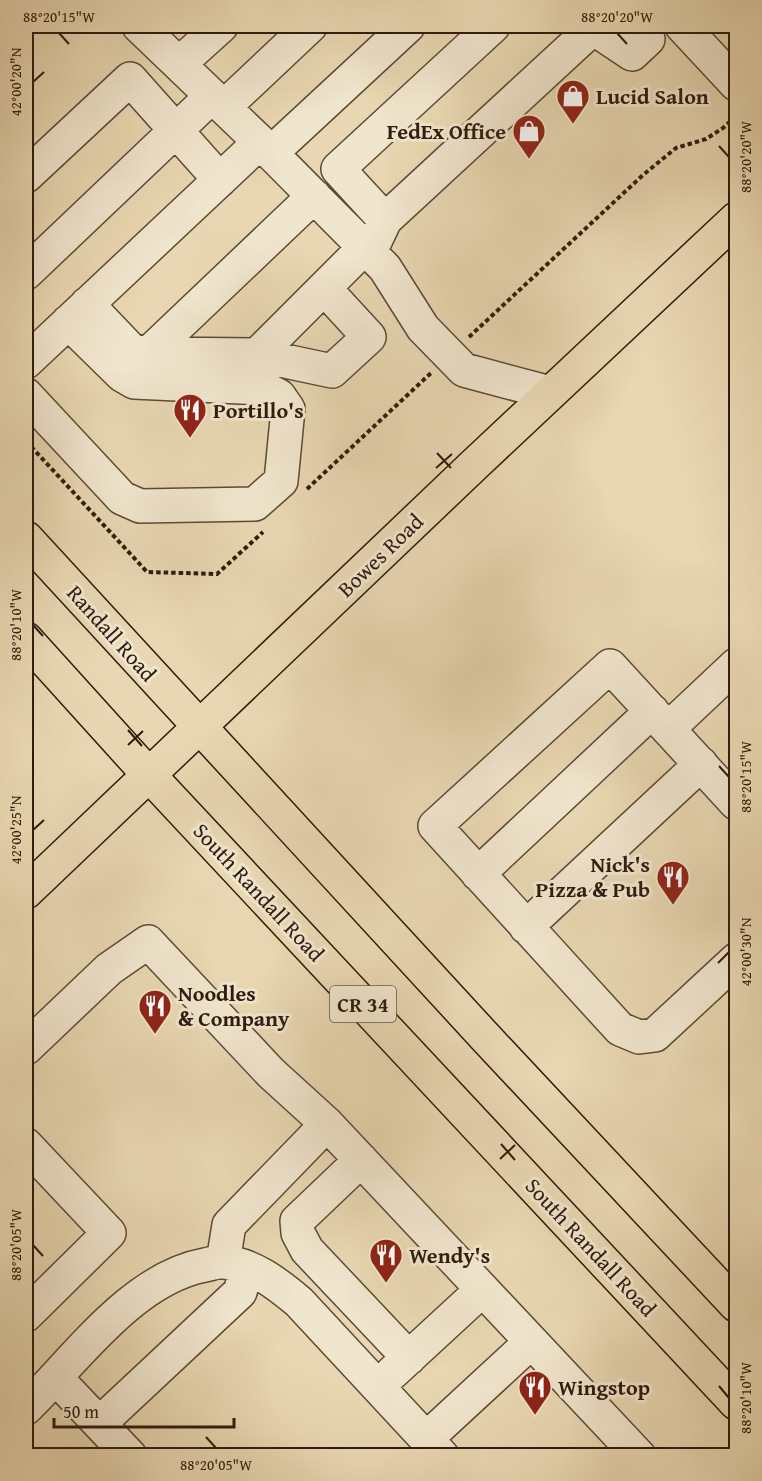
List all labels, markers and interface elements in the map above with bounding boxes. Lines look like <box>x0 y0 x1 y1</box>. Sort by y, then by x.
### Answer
text: 88°20'15"W <box>23 6 95 27</box>
text: 88°20'20"W <box>581 6 653 27</box>
text: 42°00'20"N <box>5 47 26 116</box>
shop icon: Lucid Salon <box>555 78 591 125</box>
place label: Lucid Salon <box>596 80 709 112</box>
shop icon: FedEx Office <box>511 113 547 160</box>
place label: FedEx Office <box>387 115 506 147</box>
text: 88°20'20"W <box>735 121 756 193</box>
restaurant icon: Portillo's <box>172 392 208 439</box>
place label: Portillo's <box>213 394 304 426</box>
street label: Bowes Road <box>330 506 430 604</box>
street label: Randall Road <box>60 577 164 689</box>
text: 88°20'10"W <box>5 589 26 661</box>
text: 88°20'15"W <box>735 741 756 813</box>
text: 42°00'25"N <box>5 795 26 864</box>
street label: South Randall Road <box>186 815 332 969</box>
place label: Nick's Pizza & Pub <box>536 848 650 905</box>
restaurant icon: Nick's Pizza & Pub <box>655 859 691 906</box>
text: 42°00'30"N <box>735 917 756 986</box>
place label: Noodles & Company <box>178 977 290 1034</box>
road number: CR 34 <box>330 986 396 1022</box>
restaurant icon: Noodles & Company <box>137 988 173 1035</box>
street label: South Randall Road <box>518 1170 664 1324</box>
text: 88°20'05"W <box>5 1209 26 1281</box>
restaurant icon: Wendy's <box>368 1237 404 1284</box>
place label: Wendy's <box>409 1239 490 1271</box>
text: 88°20'10"W <box>735 1362 756 1434</box>
restaurant icon: Wingstop <box>517 1369 553 1416</box>
place label: Wingstop <box>558 1371 650 1403</box>
scale bar <box>54 1391 234 1429</box>
text: 50 m <box>63 1398 99 1425</box>
text: 88°20'05"W <box>180 1454 252 1475</box>

